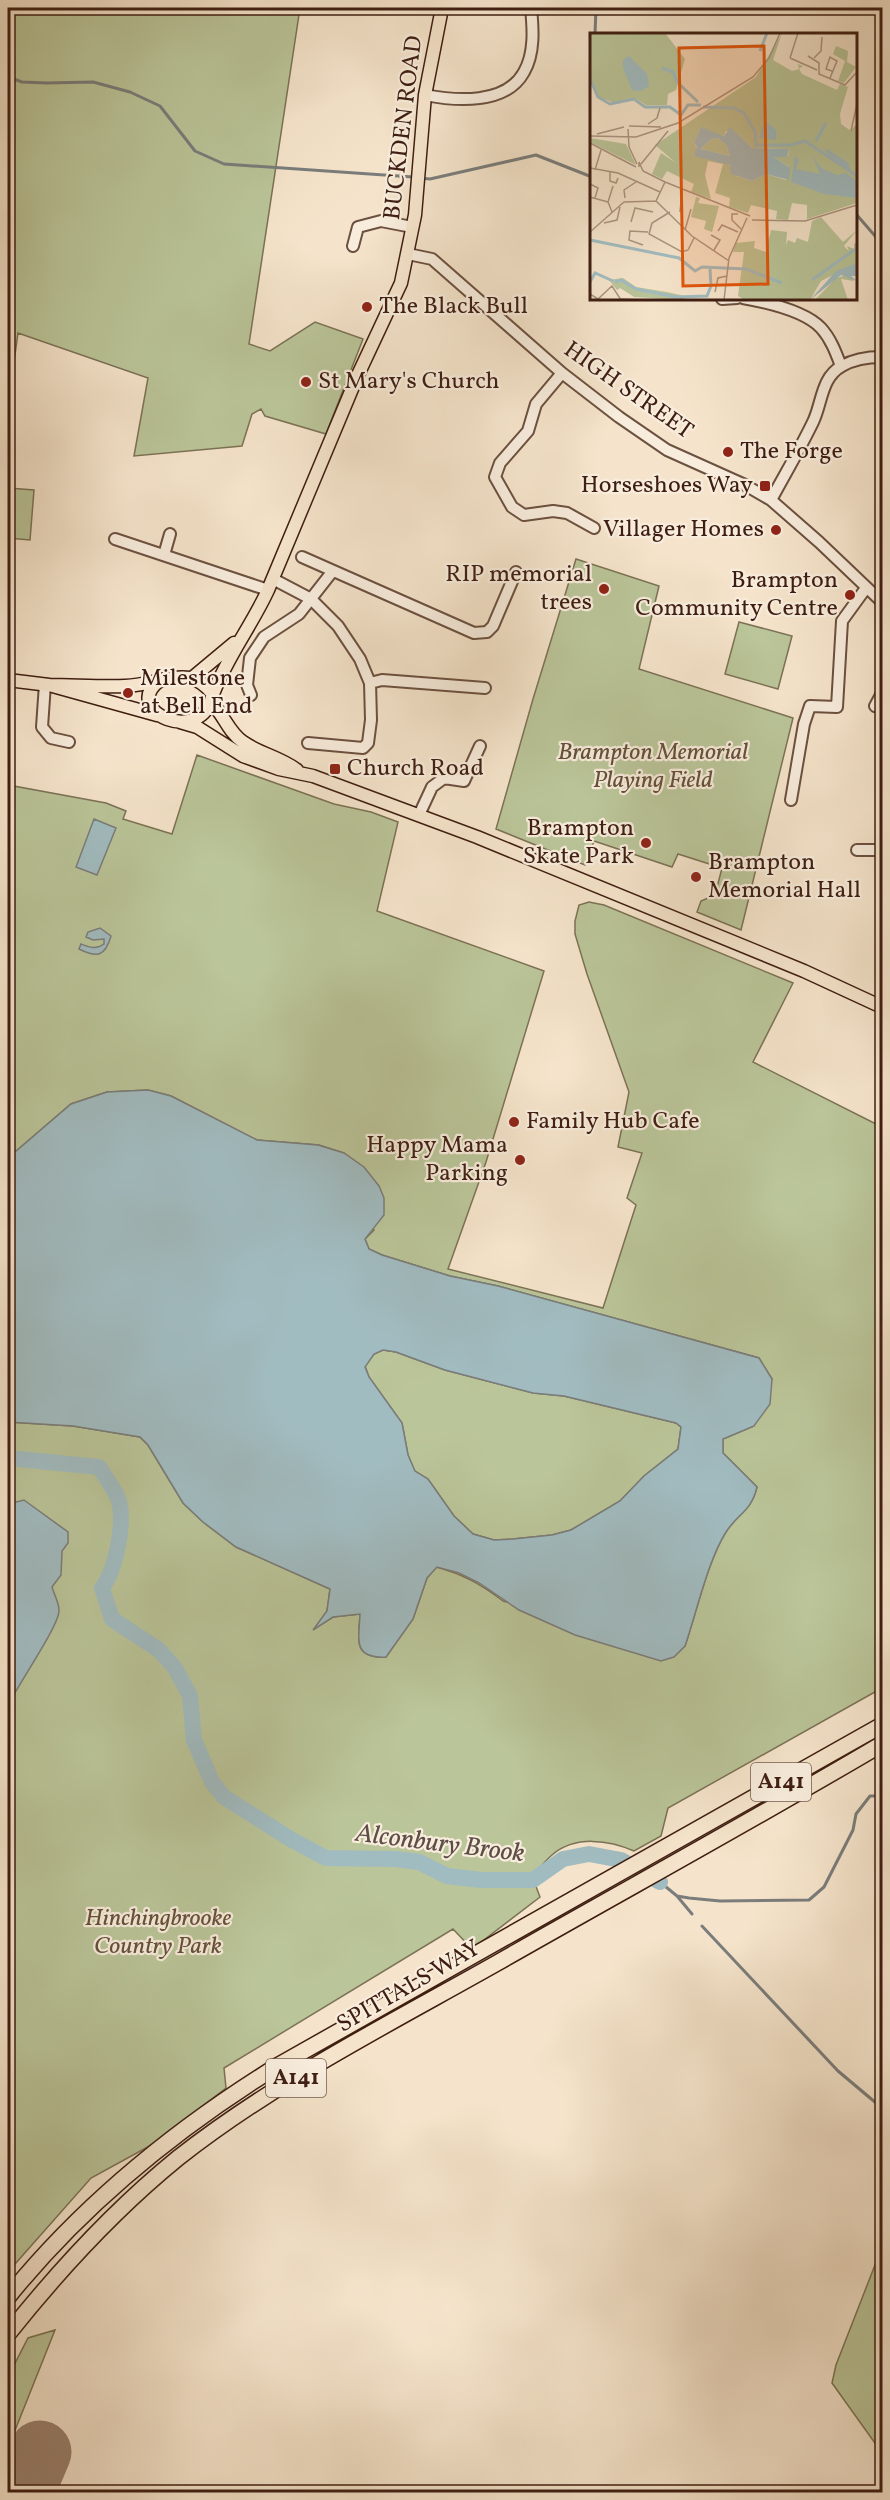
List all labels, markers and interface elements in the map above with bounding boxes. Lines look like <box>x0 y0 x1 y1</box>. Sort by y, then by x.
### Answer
inset map <box>590 33 857 300</box>
street label: BUCKDEN ROAD <box>376 34 432 222</box>
place label: The Black Bull <box>379 290 528 324</box>
marker: The Black Bull <box>360 300 374 314</box>
street label: HIGH STREET <box>556 334 700 448</box>
place label: St Mary's Church <box>318 365 500 399</box>
marker: St Mary's Church <box>299 375 313 389</box>
place label: The Forge <box>740 435 843 469</box>
marker: The Forge <box>721 445 735 459</box>
place label: Horseshoes Way <box>581 469 753 503</box>
marker: Horseshoes Way <box>758 479 772 493</box>
place label: Villager Homes <box>603 513 764 547</box>
marker: Villager Homes <box>769 523 783 537</box>
place label: RIP memorial trees <box>445 558 592 620</box>
place label: Brampton Community Centre <box>635 564 838 626</box>
marker: RIP memorial trees <box>597 582 611 596</box>
marker: Brampton Community Centre <box>843 588 857 602</box>
place label: Milestone at Bell End <box>140 662 253 724</box>
marker: Milestone at Bell End <box>121 686 135 700</box>
park label: Brampton Memorial Playing Field <box>558 736 748 798</box>
place label: Church Road <box>347 752 484 786</box>
marker: Church Road <box>328 762 342 776</box>
place label: Brampton Skate Park <box>523 812 634 874</box>
marker: Brampton Skate Park <box>639 836 653 850</box>
place label: Brampton Memorial Hall <box>708 846 861 908</box>
marker: Brampton Memorial Hall <box>689 870 703 884</box>
place label: Family Hub Cafe <box>526 1105 700 1139</box>
marker: Family Hub Cafe <box>507 1115 521 1129</box>
place label: Happy Mama Parking <box>366 1129 508 1191</box>
marker: Happy Mama Parking <box>513 1153 527 1167</box>
road number: A141 <box>751 1763 811 1801</box>
water label: Alconbury Brook <box>353 1816 526 1872</box>
park label: Hinchingbrooke Country Park <box>85 1902 232 1964</box>
street label: SPITTALS WAY <box>331 1932 487 2042</box>
road number: A141 <box>266 2059 326 2097</box>

